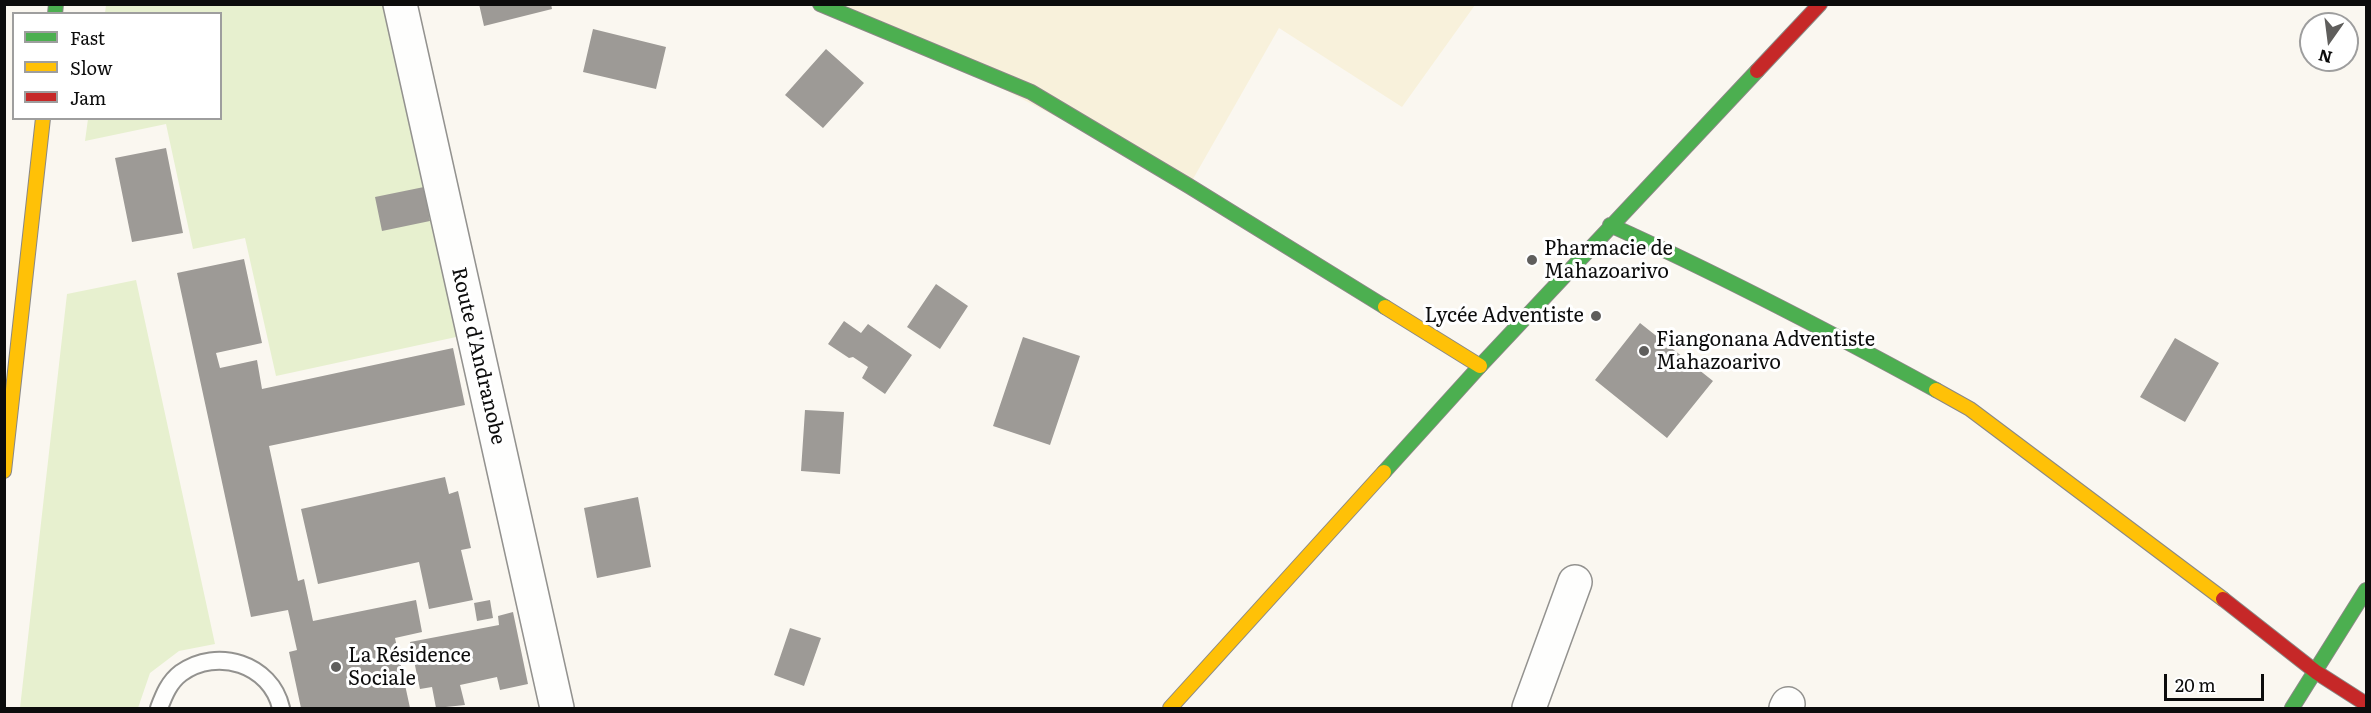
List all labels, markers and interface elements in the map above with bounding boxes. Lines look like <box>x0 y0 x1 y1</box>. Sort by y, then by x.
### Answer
legend <box>12 12 222 120</box>
north arrow <box>2299 12 2359 72</box>
text: Fast <box>70 24 105 51</box>
text: N <box>2316 44 2335 71</box>
text: Slow <box>70 54 112 81</box>
text: Jam <box>70 84 106 111</box>
place label: Pharmacie de Mahazoarivo <box>1544 237 1673 284</box>
marker: Pharmacie de Mahazoarivo <box>1525 253 1539 267</box>
street label: Route d'Andranobe <box>446 265 510 447</box>
place label: Lycée Adventiste <box>1425 304 1584 328</box>
marker: Lycée Adventiste <box>1589 309 1603 323</box>
place label: Fiangonana Adventiste Mahazoarivo <box>1656 328 1875 375</box>
marker: Fiangonana Adventiste Mahazoarivo <box>1637 344 1651 358</box>
place label: La Résidence Sociale <box>348 644 471 691</box>
marker: La Résidence Sociale <box>329 660 343 674</box>
scale bar <box>2167 662 2268 700</box>
text: 20 m <box>2175 671 2216 698</box>

